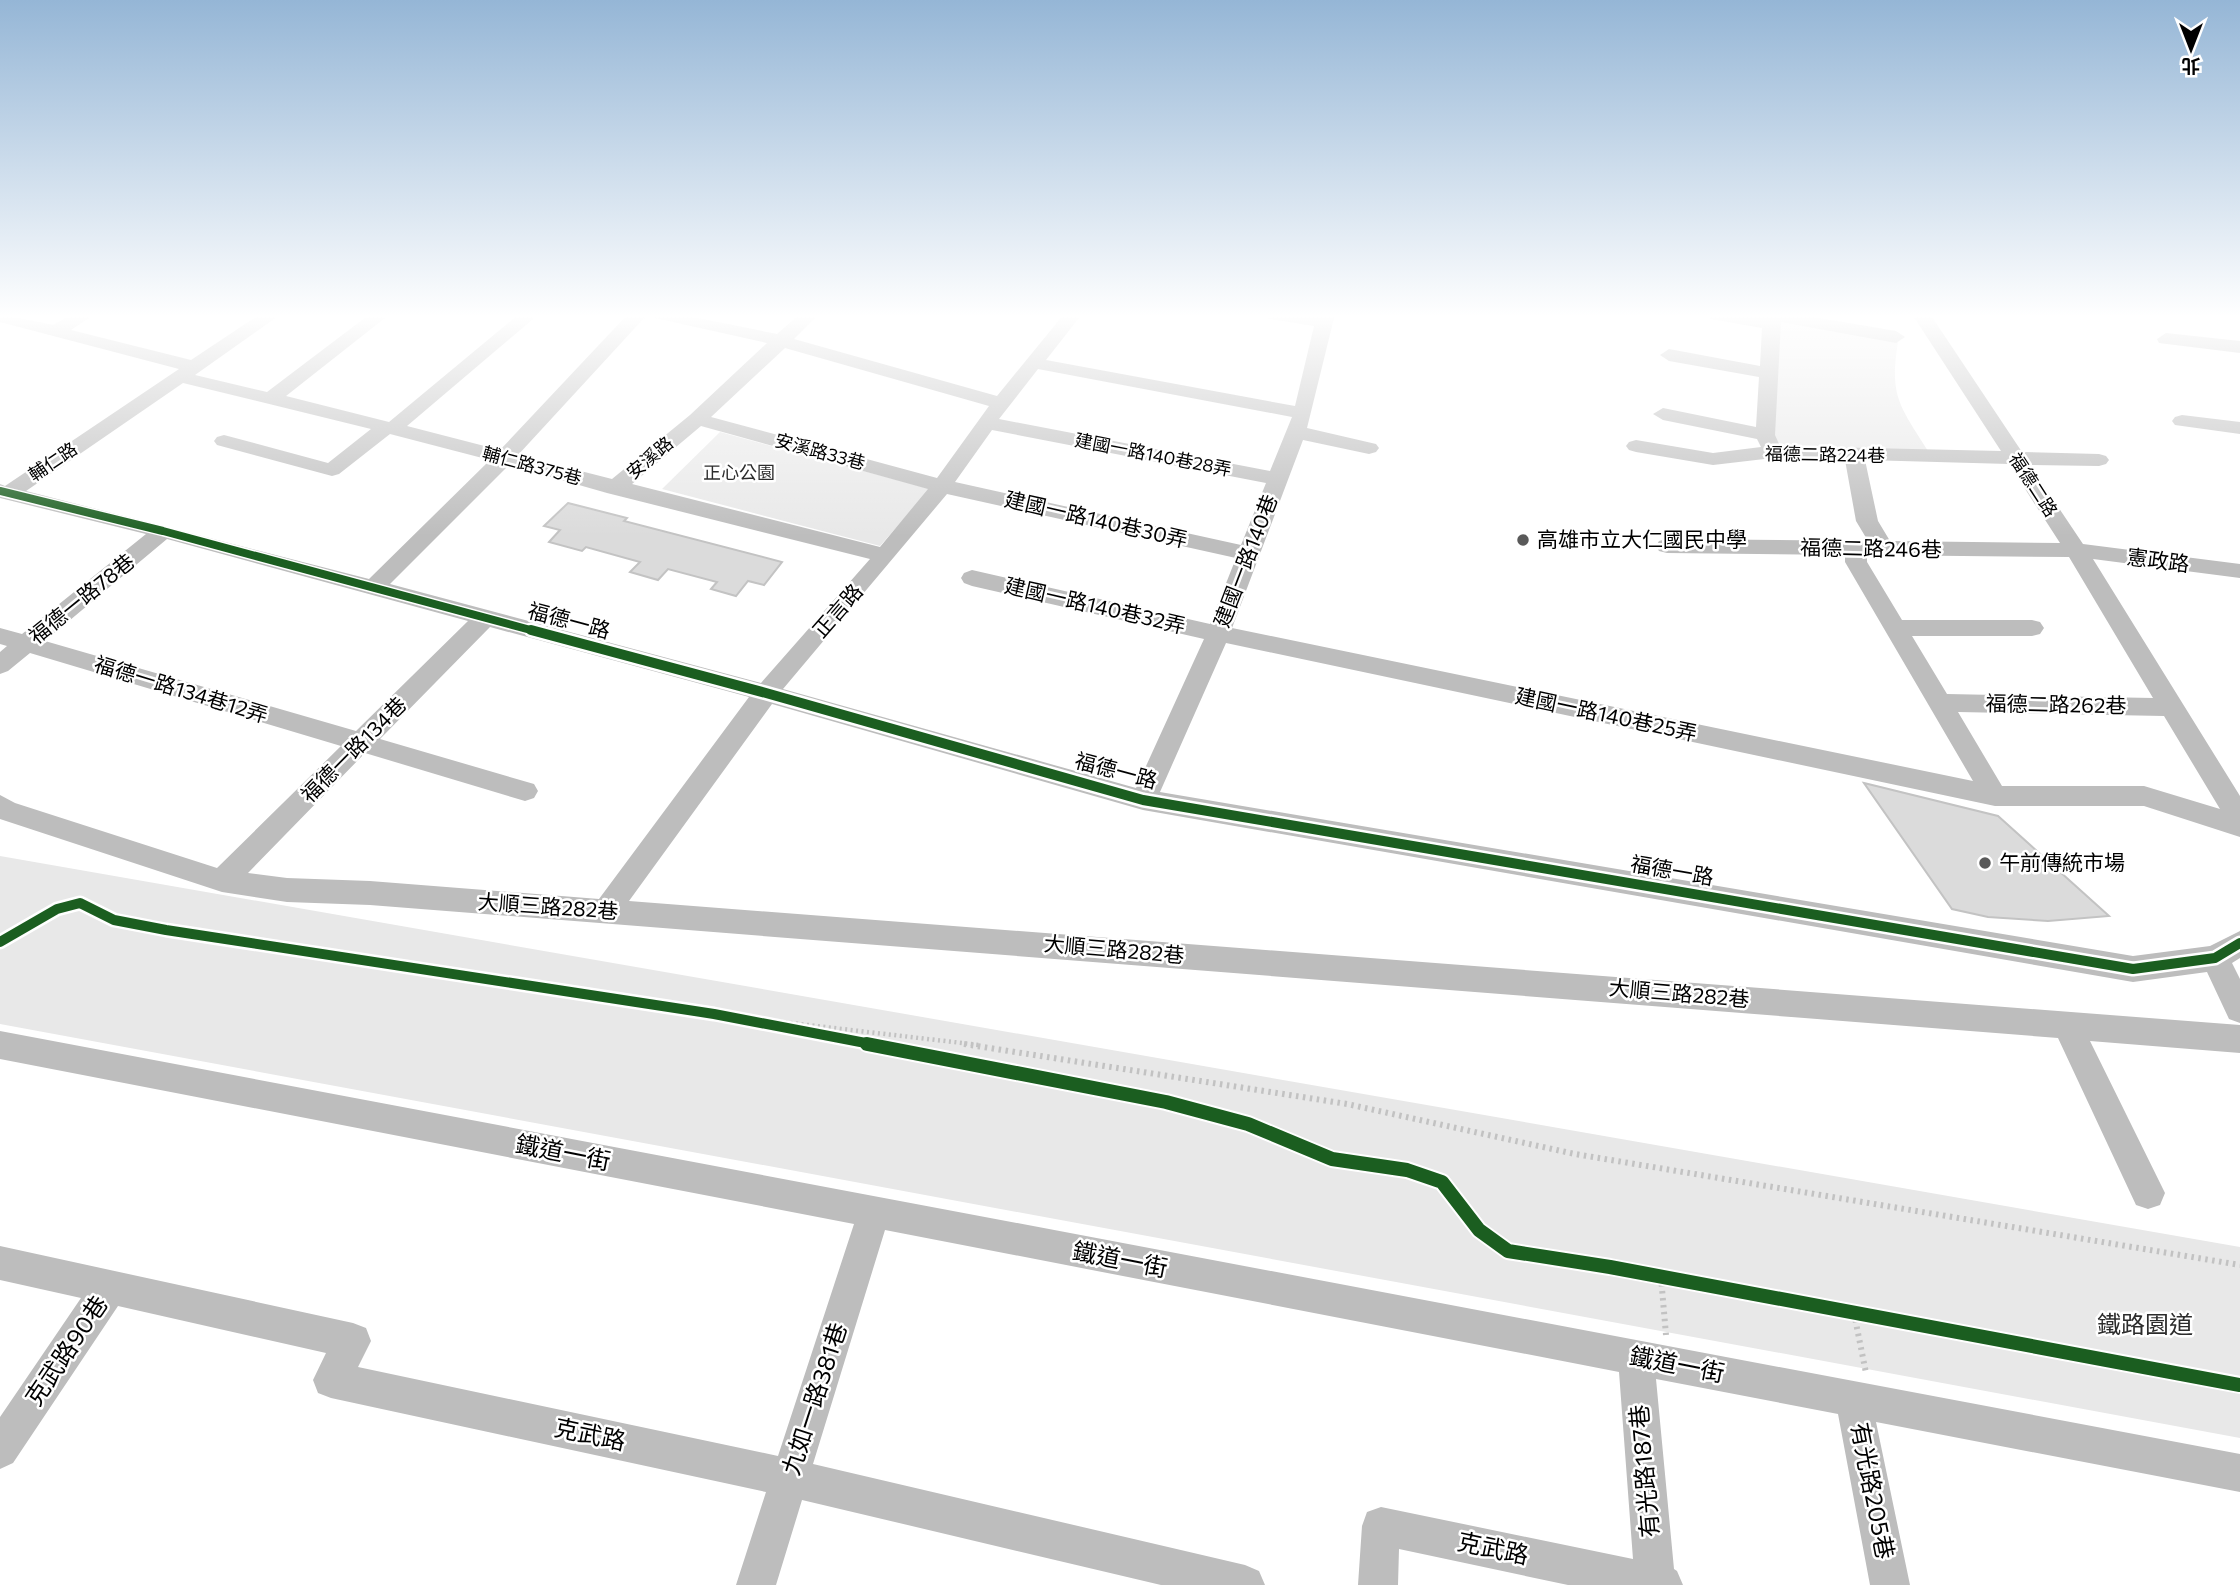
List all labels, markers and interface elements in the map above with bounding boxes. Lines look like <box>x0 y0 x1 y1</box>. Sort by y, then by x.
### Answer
north arrow <box>2156 14 2226 84</box>
text: 北 <box>2181 55 2201 78</box>
street label: 安溪路33巷 <box>773 428 868 474</box>
street label: 建國一路140巷28弄 <box>1073 428 1233 480</box>
street label: 安溪路 <box>622 431 677 483</box>
street label: 輔仁路 <box>24 437 81 485</box>
street label: 輔仁路375巷 <box>480 441 584 489</box>
street label: 福德二路224巷 <box>1765 442 1885 466</box>
street label: 福德二路 <box>2005 448 2063 521</box>
park label: 正心公園 <box>703 461 775 483</box>
street label: 建國一路140巷30弄 <box>1002 485 1190 552</box>
street label: 建國一路140巷 <box>1208 491 1281 630</box>
place label: 高雄市立大仁國民中學 <box>1537 526 1747 551</box>
marker: 高雄市立大仁國民中學 <box>1515 532 1531 548</box>
street label: 福德二路246巷 <box>1800 534 1942 561</box>
street label: 憲政路 <box>2125 543 2191 576</box>
street label: 福德一路78巷 <box>23 548 139 648</box>
street label: 建國一路140巷32弄 <box>1002 572 1188 638</box>
street label: 正言路 <box>807 578 867 642</box>
street label: 福德一路 <box>526 597 613 642</box>
street label: 福德一路134巷12弄 <box>92 650 271 727</box>
street label: 建國一路140巷25弄 <box>1513 682 1699 745</box>
street label: 福德二路262巷 <box>1985 690 2127 717</box>
street label: 福德一路134巷 <box>295 691 411 807</box>
street label: 福德一路 <box>1073 747 1160 792</box>
place label: 午前傳統市場 <box>1999 849 2125 874</box>
street label: 福德一路 <box>1629 850 1716 889</box>
marker: 午前傳統市場 <box>1977 855 1993 871</box>
street label: 大順三路282巷 <box>477 888 619 923</box>
street label: 大順三路282巷 <box>1043 930 1185 967</box>
street label: 大順三路282巷 <box>1608 974 1750 1011</box>
street label: 鐵道一街 <box>513 1128 613 1175</box>
street label: 鐵道一街 <box>1070 1235 1170 1282</box>
street label: 克武路90巷 <box>18 1290 113 1411</box>
park label: 鐵路園道 <box>2097 1309 2193 1338</box>
street label: 九如一路381巷 <box>775 1319 852 1478</box>
street label: 鐵道一街 <box>1627 1340 1727 1387</box>
street label: 有光路187巷 <box>1623 1403 1664 1539</box>
street label: 克武路 <box>552 1412 629 1455</box>
street label: 有光路205巷 <box>1846 1420 1901 1562</box>
street label: 克武路 <box>1455 1526 1532 1569</box>

